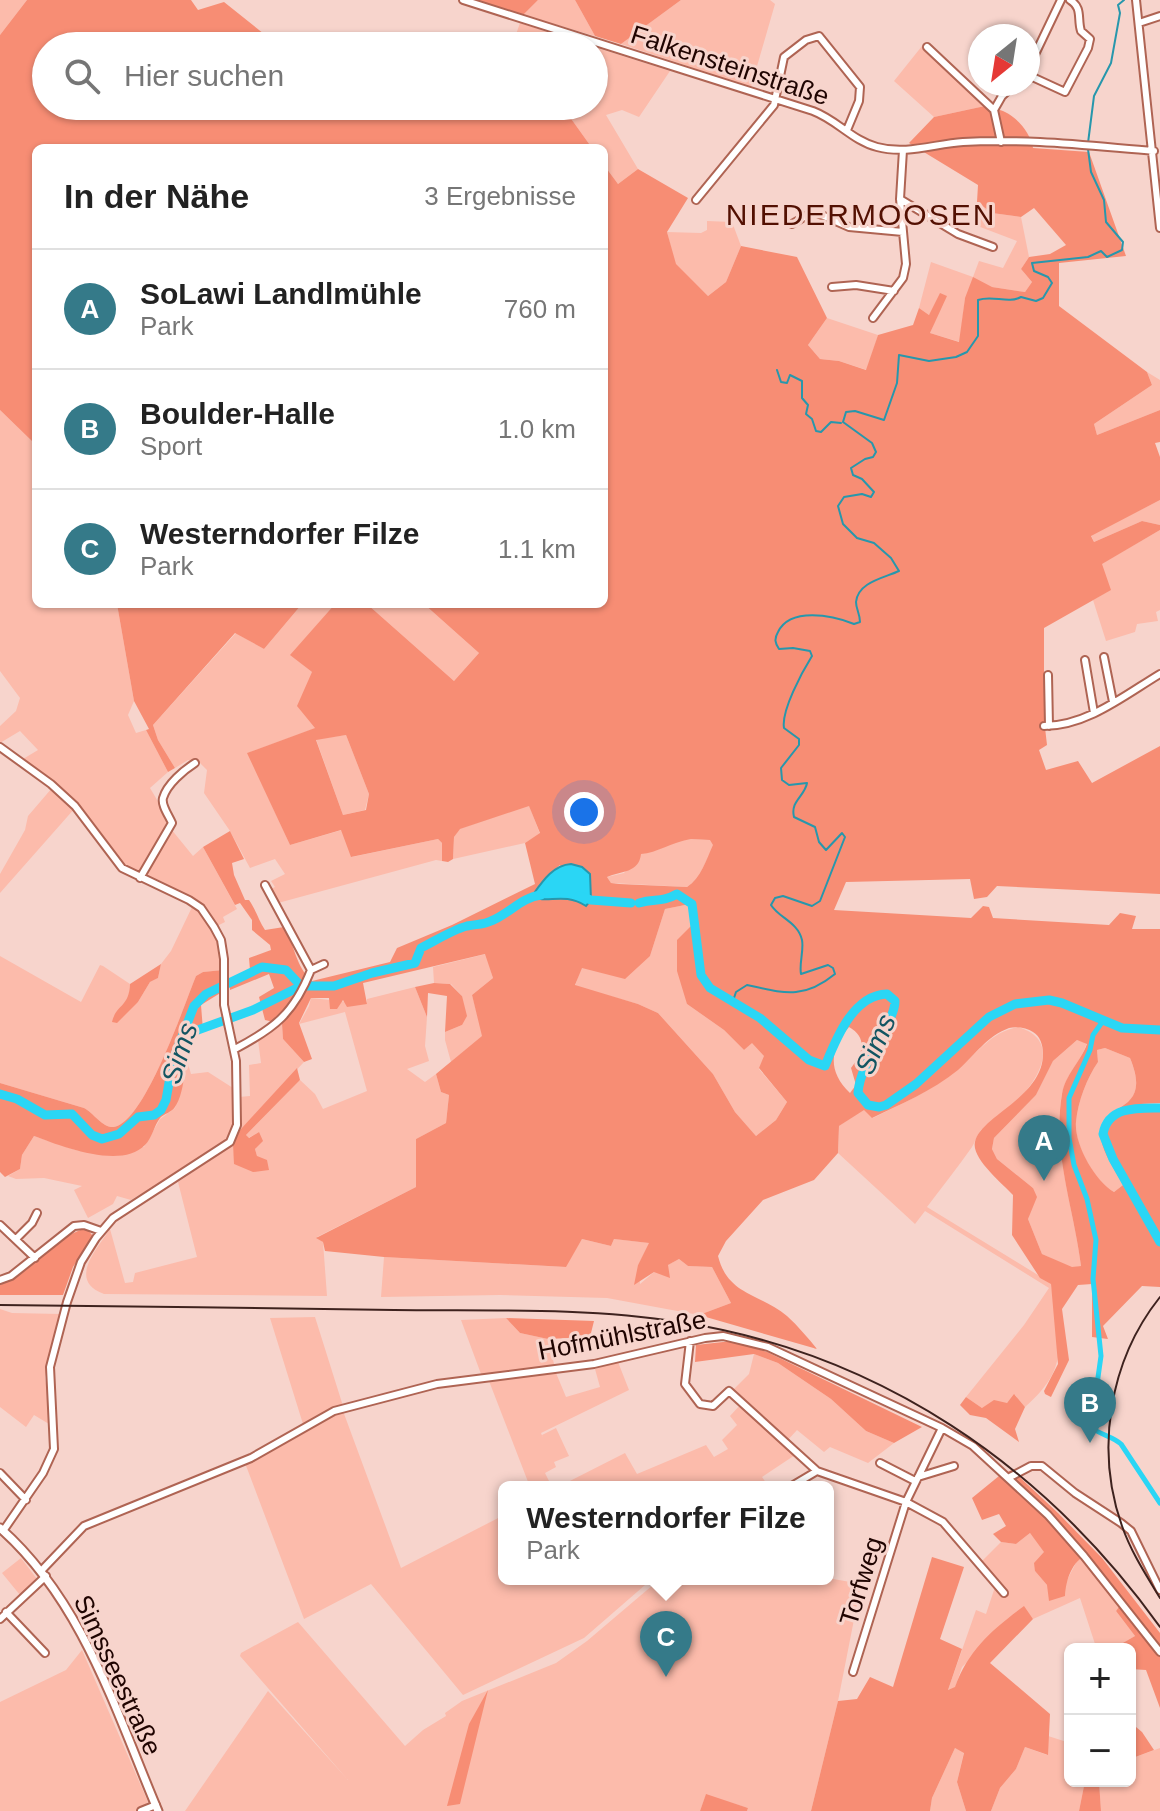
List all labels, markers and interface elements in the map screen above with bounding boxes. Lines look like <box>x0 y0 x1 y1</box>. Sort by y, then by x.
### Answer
street label: Falkensteinstraße <box>627 19 833 111</box>
north arrow <box>968 24 1040 96</box>
search box <box>32 32 608 120</box>
icon: search <box>60 54 104 98</box>
text: Hier suchen <box>124 59 284 92</box>
text: In der Nähe <box>64 177 249 215</box>
text: 3 Ergebnisse <box>424 181 576 211</box>
district label: NIEDERMOOSEN <box>726 198 996 231</box>
text: SoLawi Landlmühle <box>140 277 422 310</box>
text: A <box>81 294 99 324</box>
text: 760 m <box>504 294 576 324</box>
text: Park <box>140 311 193 341</box>
text: Boulder-Halle <box>140 397 335 430</box>
text: B <box>81 414 99 444</box>
text: 1.0 km <box>498 414 576 444</box>
text: Sport <box>140 431 202 461</box>
text: Westerndorfer Filze <box>140 517 420 550</box>
text: C <box>81 534 99 564</box>
text: 1.1 km <box>498 534 576 564</box>
text: Park <box>140 551 193 581</box>
your location <box>564 792 604 832</box>
water label: Sims <box>849 1009 902 1079</box>
water label: Sims <box>155 1019 204 1088</box>
pin: A <box>1018 1115 1070 1181</box>
street label: Hofmühlstraße <box>535 1304 709 1366</box>
pin: B <box>1064 1377 1116 1443</box>
popup <box>498 1481 834 1585</box>
text: Westerndorfer Filze <box>526 1501 806 1534</box>
street label: Torfweg <box>833 1533 889 1629</box>
text: Park <box>526 1535 580 1565</box>
street label: Simsseestraße <box>68 1590 168 1760</box>
pin: C <box>640 1611 692 1677</box>
map controls <box>1064 1643 1136 1787</box>
button: + <box>1064 1643 1136 1715</box>
button: − <box>1064 1715 1136 1787</box>

